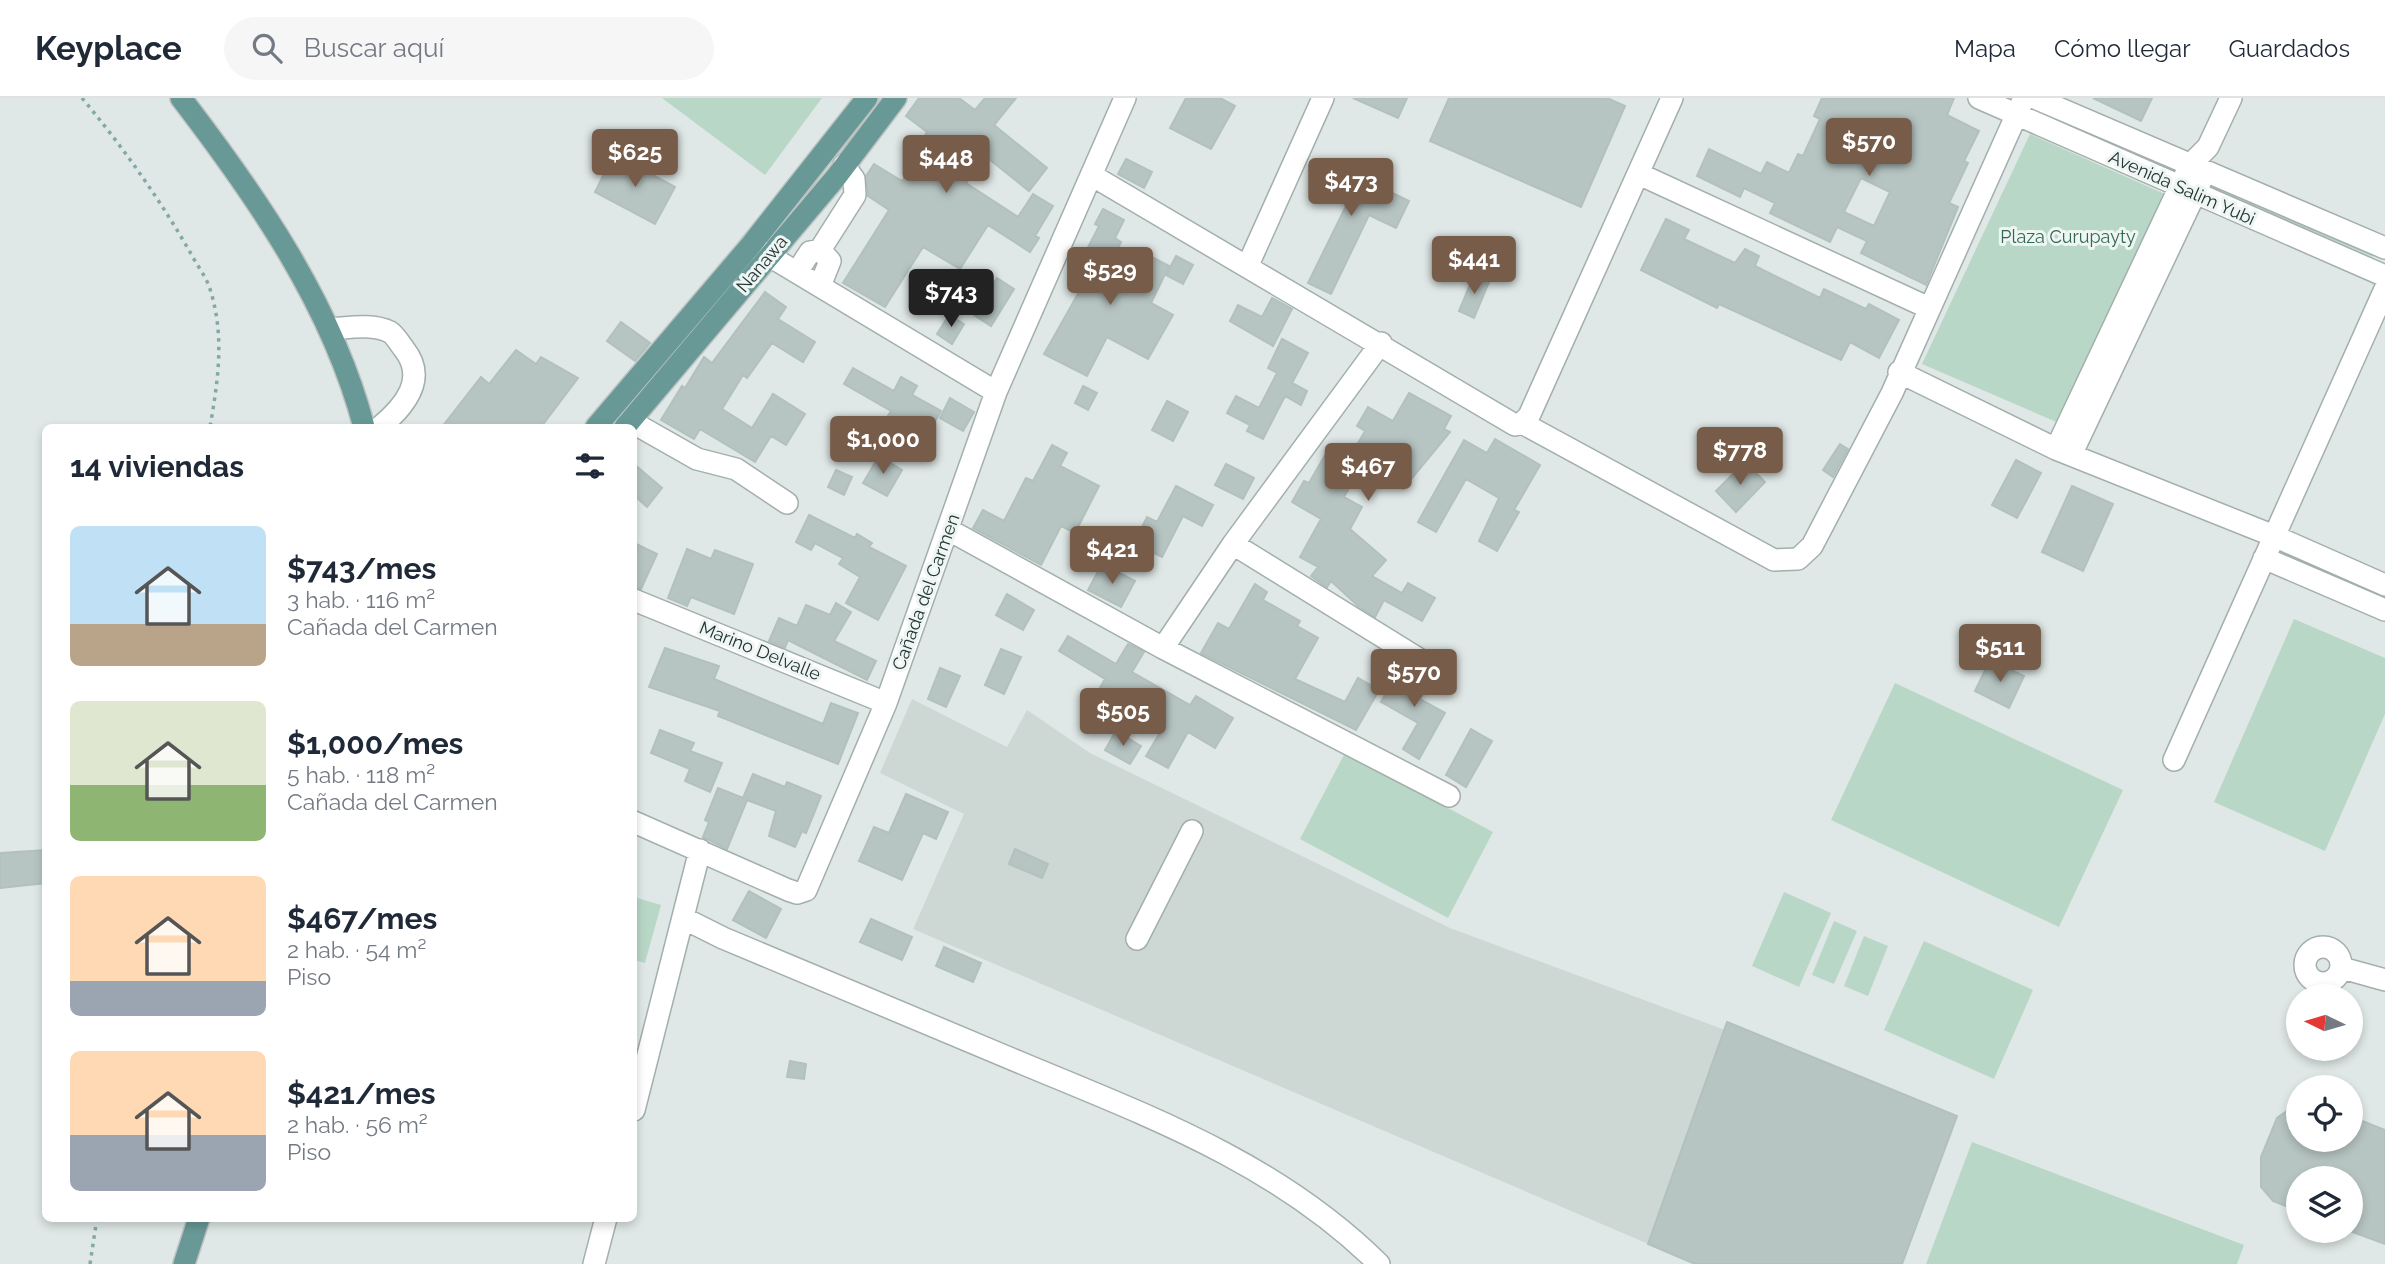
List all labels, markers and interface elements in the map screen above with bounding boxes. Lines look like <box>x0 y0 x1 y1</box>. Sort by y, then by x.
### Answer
search box <box>224 17 714 80</box>
text: Keyplace <box>35 29 182 68</box>
icon: search <box>248 29 286 67</box>
text: Buscar aquí <box>304 33 444 63</box>
text: Mapa <box>1954 34 2016 63</box>
text: Cómo llegar <box>2054 34 2191 63</box>
text: Guardados <box>2229 34 2350 63</box>
pin: $570 <box>1828 118 1910 178</box>
text: $570 <box>1842 127 1896 154</box>
pin: $625 <box>594 130 676 189</box>
pin: $448 <box>905 136 987 195</box>
text: $625 <box>608 138 662 165</box>
text: $448 <box>919 144 973 171</box>
street label: Avenida Salim Yubi <box>2106 146 2259 229</box>
pin: $473 <box>1310 158 1392 218</box>
text: $473 <box>1324 167 1378 194</box>
park label: Plaza Curupayty <box>2000 226 2136 247</box>
street label: Nanawa <box>732 231 791 296</box>
pin: $441 <box>1433 236 1515 296</box>
text: $441 <box>1448 245 1500 272</box>
pin: $529 <box>1069 248 1151 307</box>
text: $529 <box>1083 256 1137 283</box>
pin: $743 <box>910 270 992 329</box>
text: $743 <box>925 278 977 305</box>
pin: $1,000 <box>826 416 940 476</box>
text: $1,000 <box>846 425 920 452</box>
pin: $778 <box>1699 428 1781 487</box>
text: $778 <box>1713 436 1767 463</box>
pin: $467 <box>1327 444 1409 503</box>
icon: filters <box>571 447 609 485</box>
text: 14 viviendas <box>70 449 244 484</box>
text: $467 <box>1341 452 1395 479</box>
street label: Cañada del Carmen <box>887 511 964 673</box>
pin: $421 <box>1071 526 1153 586</box>
text: $421 <box>1086 535 1138 562</box>
text: $743/mes <box>287 551 436 586</box>
icon: home <box>126 554 210 638</box>
text: 3 hab. · 116 m² <box>287 586 435 613</box>
text: Cañada del Carmen <box>287 613 498 640</box>
street label: Marino Delvalle <box>696 617 824 685</box>
pin: $511 <box>1959 624 2041 684</box>
text: $511 <box>1975 633 2025 660</box>
pin: $570 <box>1373 650 1455 709</box>
text: $570 <box>1387 658 1441 685</box>
pin: $505 <box>1082 688 1164 748</box>
text: $505 <box>1096 697 1150 724</box>
text: $1,000/mes <box>287 726 463 761</box>
icon: home <box>126 729 210 813</box>
text: 5 hab. · 118 m² <box>287 761 435 788</box>
text: Cañada del Carmen <box>287 788 498 815</box>
text: $467/mes <box>287 901 437 936</box>
icon: home <box>126 904 210 988</box>
text: 2 hab. · 54 m² <box>287 936 426 963</box>
text: Piso <box>287 963 331 990</box>
north arrow <box>2286 984 2362 1060</box>
map controls <box>2286 984 2363 1243</box>
button: locate <box>2286 1075 2363 1152</box>
text: $421/mes <box>287 1076 436 1111</box>
icon: home <box>126 1079 210 1163</box>
text: 2 hab. · 56 m² <box>287 1111 428 1138</box>
text: Piso <box>287 1138 331 1165</box>
button: layers <box>2286 1166 2363 1243</box>

